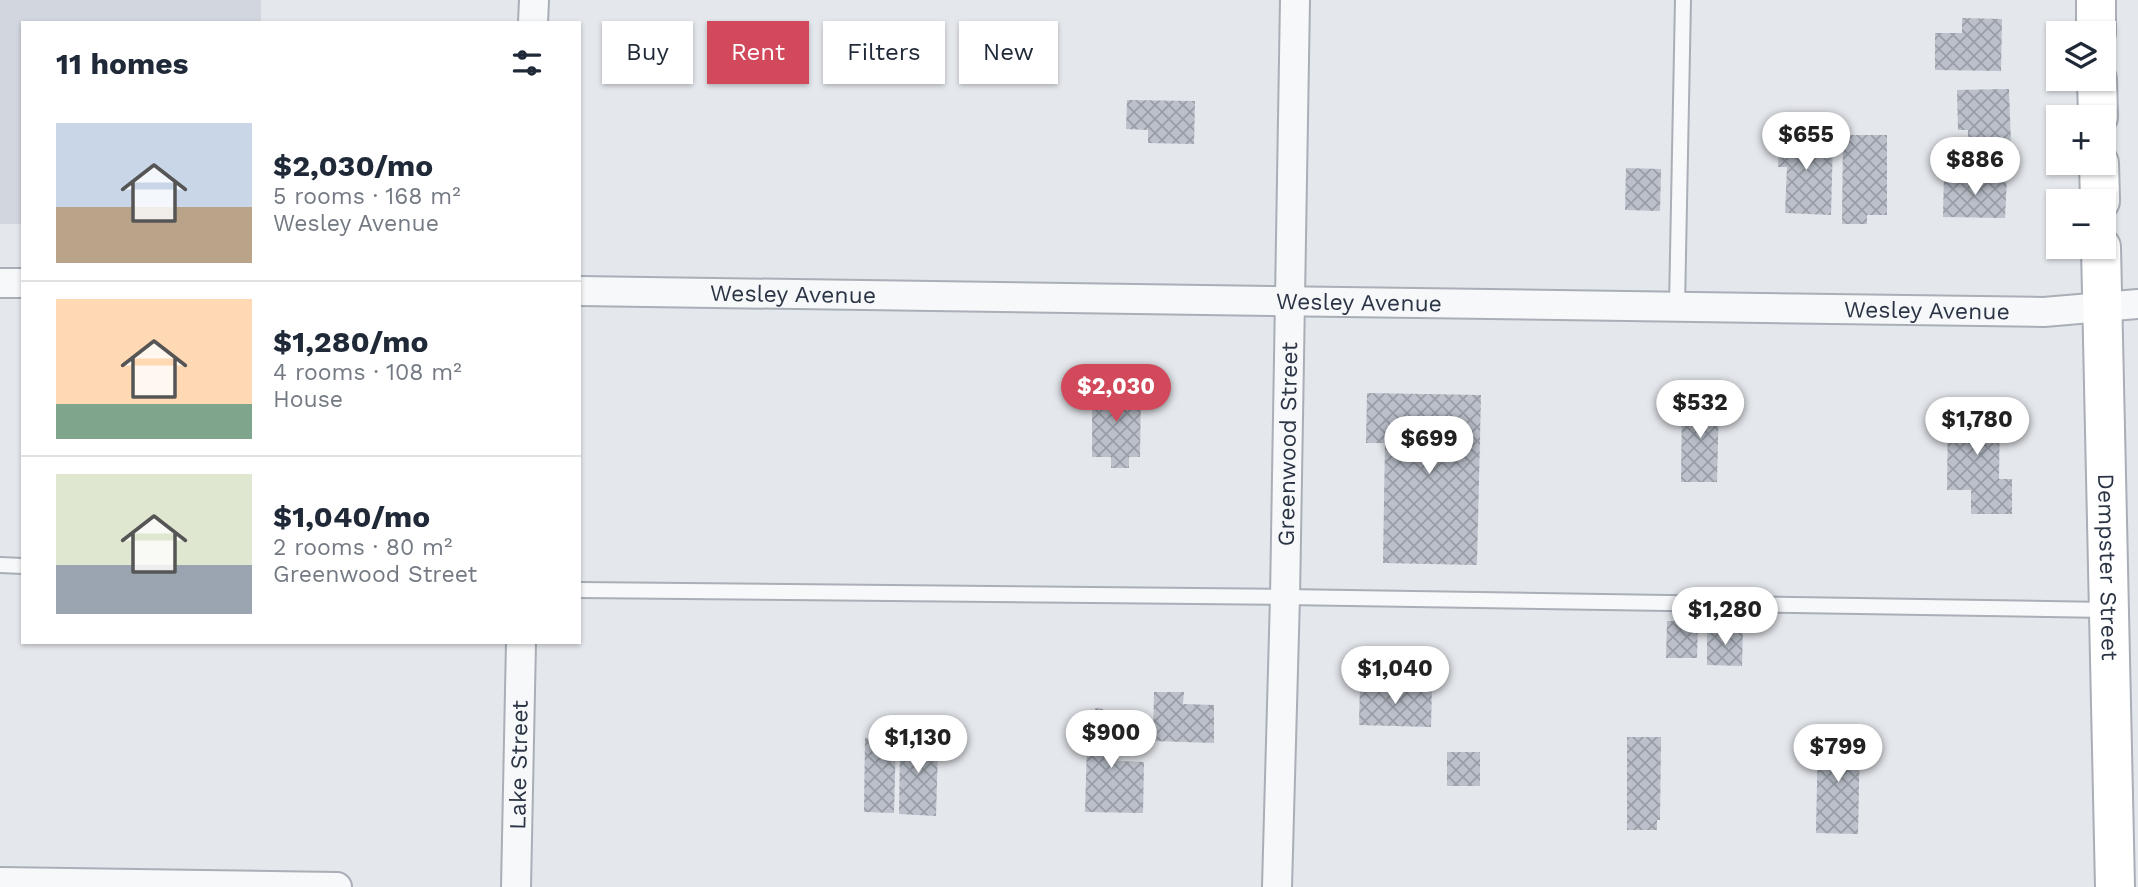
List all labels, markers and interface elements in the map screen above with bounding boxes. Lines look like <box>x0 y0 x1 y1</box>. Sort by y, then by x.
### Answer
chip: Buy <box>602 21 693 84</box>
chip: Rent <box>707 21 809 84</box>
chip: Filters <box>823 21 945 84</box>
chip: New <box>959 21 1058 84</box>
map controls <box>2046 21 2116 259</box>
button: layers <box>2046 21 2116 91</box>
icon: filters <box>508 44 546 82</box>
text: 11 homes <box>56 46 189 81</box>
button: + <box>2046 105 2116 175</box>
pin: $655 <box>1765 113 1847 172</box>
text: $655 <box>1778 121 1834 148</box>
pin: $886 <box>1934 138 2016 197</box>
text: $886 <box>1946 146 2004 173</box>
text: $2,030/mo <box>273 148 433 183</box>
icon: home <box>112 151 196 235</box>
text: 5 rooms · 168 m² <box>273 183 461 210</box>
button: − <box>2046 189 2116 259</box>
text: Wesley Avenue <box>273 210 439 237</box>
street label: Wesley Avenue <box>710 280 876 309</box>
street label: Wesley Avenue <box>1276 288 1442 317</box>
street label: Wesley Avenue <box>1844 296 2010 326</box>
text: $1,280/mo <box>273 324 428 359</box>
icon: home <box>112 327 196 411</box>
street label: Greenwood Street <box>1273 341 1303 547</box>
text: 4 rooms · 108 m² <box>273 359 462 386</box>
pin: $2,030 <box>1059 364 1173 424</box>
text: $2,030 <box>1077 373 1155 400</box>
pin: $532 <box>1659 380 1741 440</box>
text: House <box>273 386 343 413</box>
text: $532 <box>1672 389 1728 416</box>
pin: $1,780 <box>1920 398 2034 457</box>
text: $1,780 <box>1941 406 2013 433</box>
pin: $699 <box>1388 416 1470 476</box>
text: $699 <box>1400 425 1458 452</box>
street label: Dempster Street <box>2092 473 2123 661</box>
text: $1,040/mo <box>273 499 430 534</box>
icon: home <box>112 502 196 586</box>
text: 2 rooms · 80 m² <box>273 534 452 561</box>
text: Greenwood Street <box>273 561 477 588</box>
pin: $1,280 <box>1668 588 1782 647</box>
text: $1,280 <box>1688 596 1762 623</box>
pin: $1,040 <box>1338 646 1452 706</box>
text: $1,040 <box>1357 655 1433 682</box>
street label: Lake Street <box>504 699 534 830</box>
pin: $900 <box>1070 710 1152 770</box>
pin: $1,130 <box>861 716 975 775</box>
text: $900 <box>1082 719 1140 746</box>
text: $1,130 <box>884 724 952 751</box>
pin: $799 <box>1797 724 1879 784</box>
text: $799 <box>1809 733 1867 760</box>

